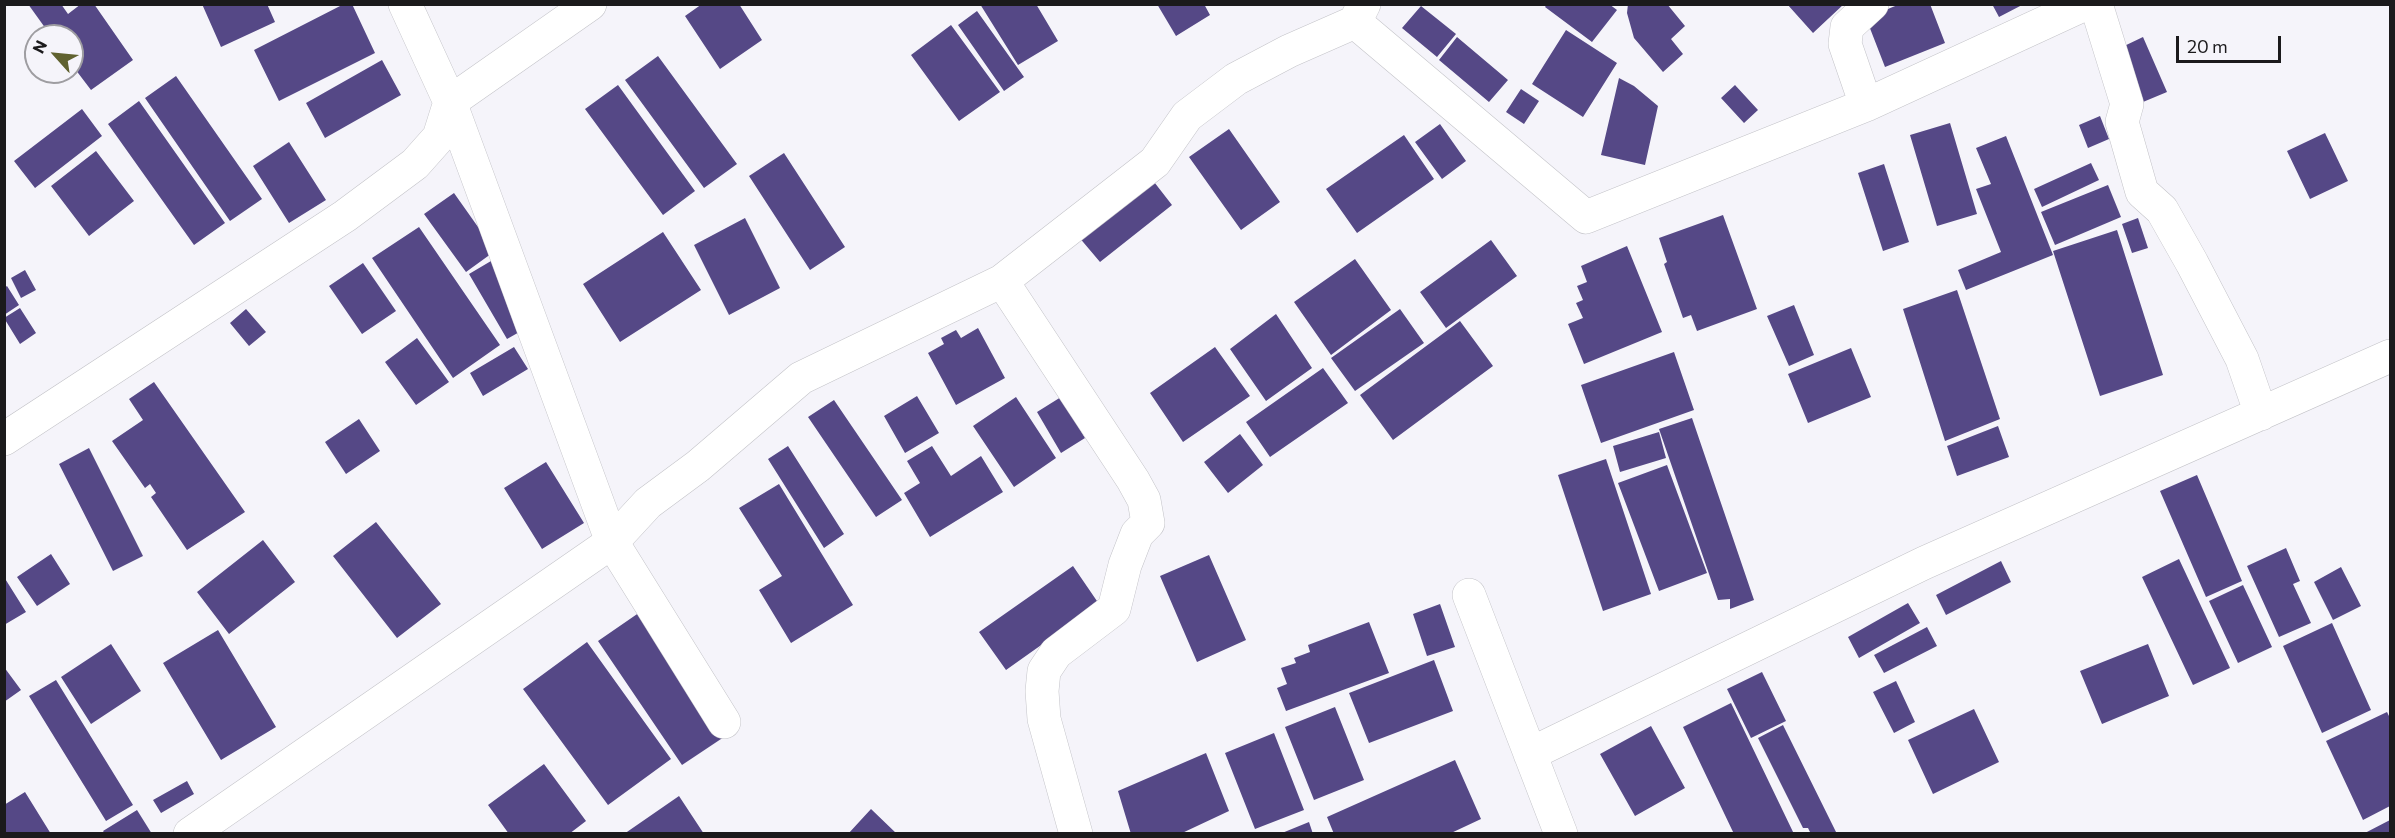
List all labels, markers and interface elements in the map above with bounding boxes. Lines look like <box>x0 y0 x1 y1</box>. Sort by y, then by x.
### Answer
north arrow <box>24 24 84 84</box>
scale bar <box>2179 24 2284 62</box>
text: 20 m <box>2187 35 2228 57</box>
text: N <box>28 37 50 56</box>

